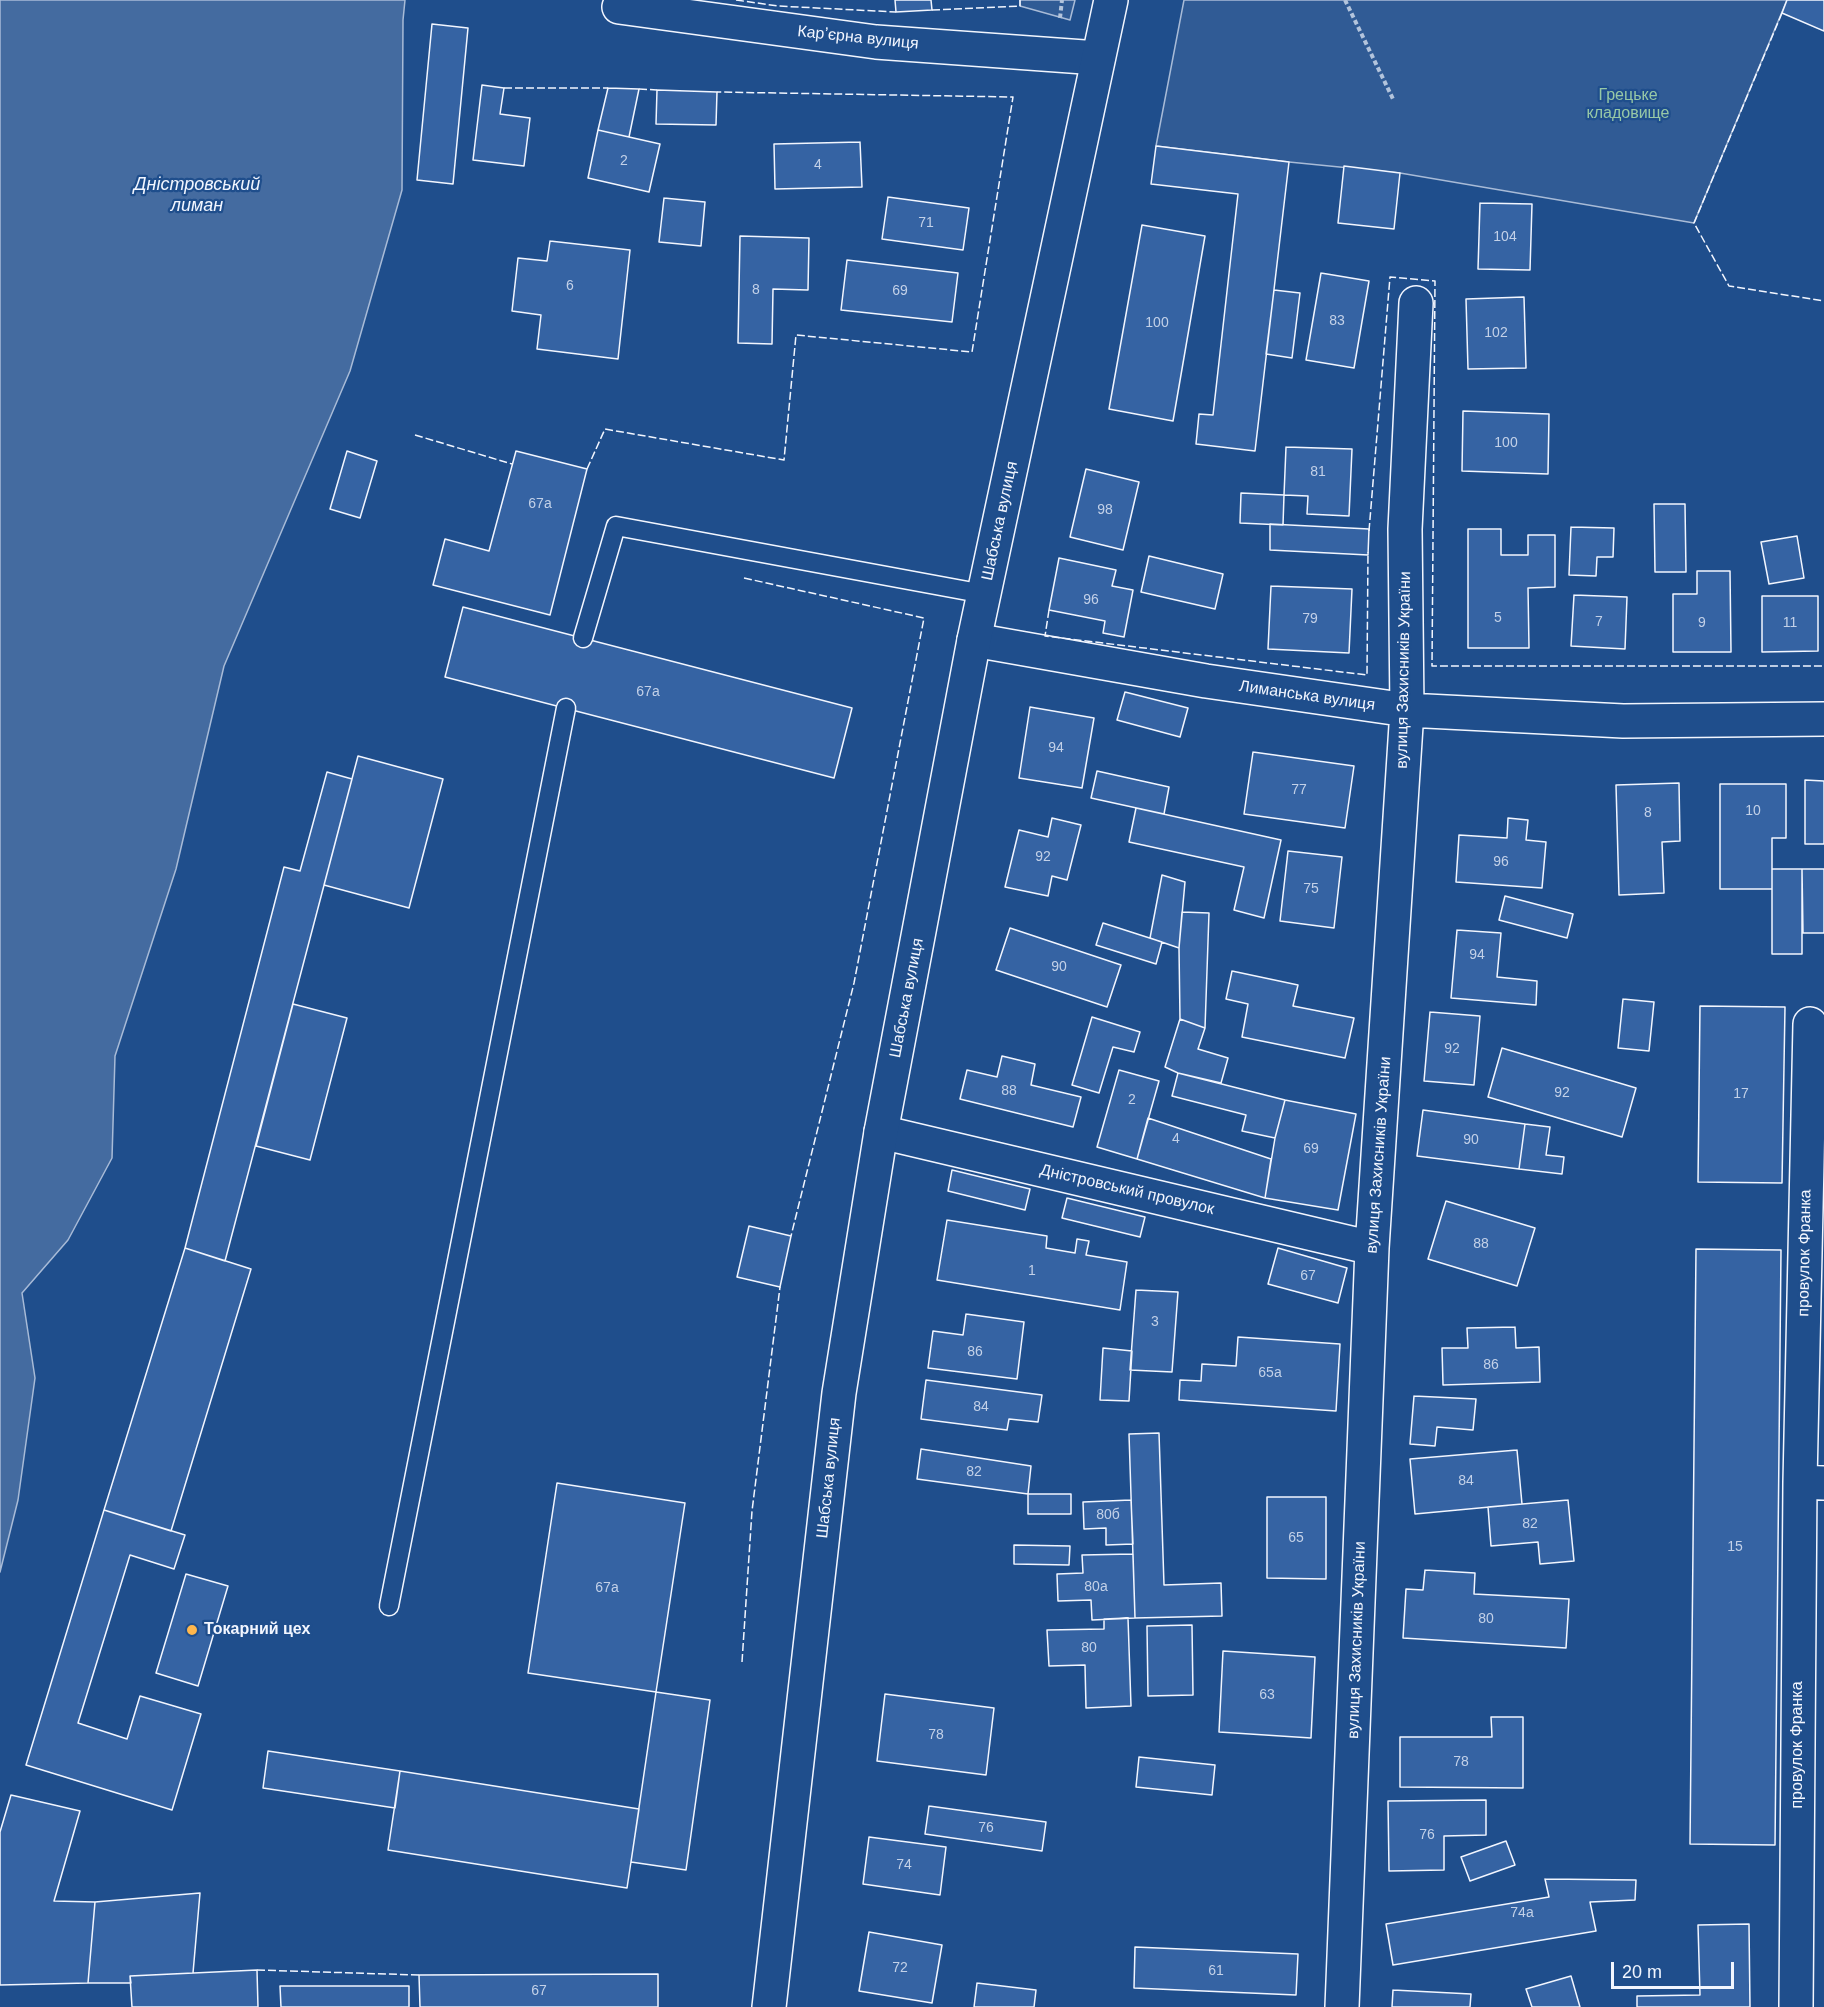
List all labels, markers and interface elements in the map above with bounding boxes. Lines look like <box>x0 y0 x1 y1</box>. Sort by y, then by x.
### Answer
street label: Карʼєрна вулиця <box>796 22 920 54</box>
park label: Грецьке кладовище <box>1587 86 1669 124</box>
house number: 2 <box>620 153 628 169</box>
house number: 4 <box>814 157 822 173</box>
water label: Дністровський лиман <box>134 174 260 216</box>
house number: 71 <box>918 215 934 231</box>
house number: 104 <box>1493 229 1517 245</box>
house number: 6 <box>566 278 574 294</box>
house number: 8 <box>752 282 760 298</box>
house number: 69 <box>892 283 908 299</box>
house number: 83 <box>1329 313 1345 329</box>
house number: 100 <box>1145 315 1169 331</box>
house number: 102 <box>1484 325 1508 341</box>
house number: 100 <box>1494 435 1518 451</box>
street label: Шабська вулиця <box>978 460 1022 582</box>
house number: 81 <box>1310 464 1326 480</box>
house number: 67а <box>528 496 552 512</box>
house number: 98 <box>1097 502 1113 518</box>
street label: вулиця Захисників України <box>1393 571 1415 769</box>
house number: 96 <box>1083 592 1099 608</box>
house number: 5 <box>1494 610 1502 626</box>
house number: 79 <box>1302 611 1318 627</box>
house number: 7 <box>1595 614 1603 630</box>
house number: 9 <box>1698 615 1706 631</box>
house number: 11 <box>1783 615 1797 631</box>
street label: Лиманська вулиця <box>1238 677 1376 715</box>
house number: 67а <box>636 684 660 700</box>
house number: 94 <box>1048 740 1064 756</box>
house number: 77 <box>1291 782 1307 798</box>
house number: 10 <box>1745 803 1761 819</box>
house number: 8 <box>1644 805 1652 821</box>
house number: 92 <box>1035 849 1051 865</box>
house number: 96 <box>1493 854 1509 870</box>
house number: 75 <box>1303 881 1319 897</box>
street label: Шабська вулиця <box>886 937 928 1059</box>
house number: 94 <box>1469 947 1485 963</box>
house number: 90 <box>1051 959 1067 975</box>
house number: 92 <box>1444 1041 1460 1057</box>
street label: вулиця Захисників України <box>1363 1056 1395 1254</box>
house number: 88 <box>1001 1083 1017 1099</box>
house number: 92 <box>1554 1085 1570 1101</box>
house number: 17 <box>1733 1086 1749 1102</box>
house number: 2 <box>1128 1092 1136 1108</box>
house number: 4 <box>1172 1131 1180 1147</box>
house number: 90 <box>1463 1132 1479 1148</box>
house number: 69 <box>1303 1141 1319 1157</box>
street label: Дністровський провулок <box>1038 1161 1216 1219</box>
street label: провулок Франка <box>1794 1189 1816 1317</box>
house number: 88 <box>1473 1236 1489 1252</box>
house number: 1 <box>1028 1263 1036 1279</box>
house number: 67 <box>1300 1268 1316 1284</box>
house number: 3 <box>1151 1314 1159 1330</box>
house number: 86 <box>967 1344 983 1360</box>
house number: 86 <box>1483 1357 1499 1373</box>
house number: 65а <box>1258 1365 1282 1381</box>
house number: 84 <box>973 1399 989 1415</box>
street label: Шабська вулиця <box>813 1417 845 1539</box>
house number: 82 <box>966 1464 982 1480</box>
house number: 84 <box>1458 1473 1474 1489</box>
house number: 80б <box>1096 1507 1120 1523</box>
house number: 82 <box>1522 1516 1538 1532</box>
house number: 65 <box>1288 1530 1304 1546</box>
house number: 15 <box>1727 1539 1743 1555</box>
street label: вулиця Захисників України <box>1344 1541 1370 1739</box>
house number: 80а <box>1084 1579 1108 1595</box>
house number: 67а <box>595 1580 619 1596</box>
house number: 80 <box>1478 1611 1494 1627</box>
place label: Токарний цех <box>204 1620 310 1640</box>
marker: Токарний цех <box>185 1623 199 1637</box>
house number: 80 <box>1081 1640 1097 1656</box>
street label: провулок Франка <box>1788 1681 1808 1809</box>
house number: 63 <box>1259 1687 1275 1703</box>
house number: 78 <box>928 1727 944 1743</box>
house number: 78 <box>1453 1754 1469 1770</box>
house number: 76 <box>978 1820 994 1836</box>
house number: 76 <box>1419 1827 1435 1843</box>
house number: 74 <box>896 1857 912 1873</box>
house number: 74а <box>1510 1905 1534 1921</box>
scale bar <box>1614 1950 1737 1988</box>
house number: 72 <box>892 1960 908 1976</box>
text: 20 m <box>1622 1962 1662 1982</box>
house number: 61 <box>1208 1963 1224 1979</box>
house number: 67 <box>531 1983 547 1999</box>

